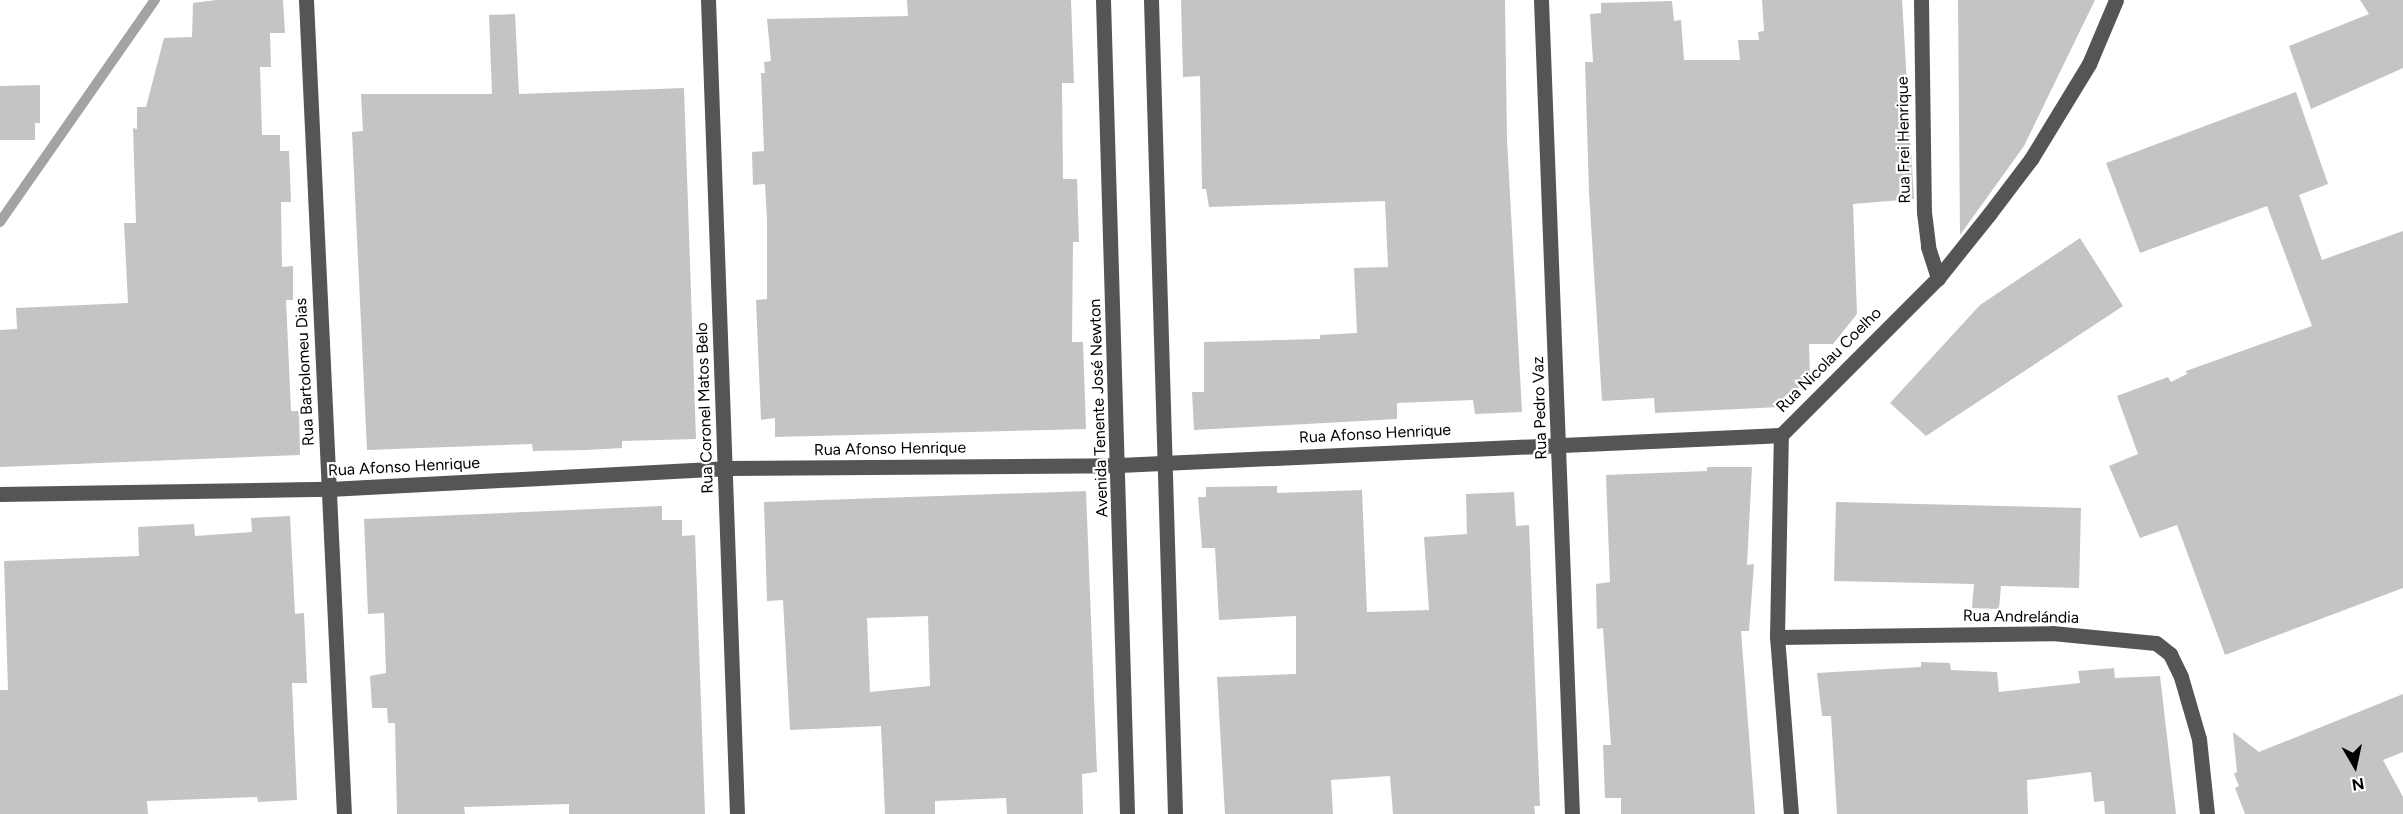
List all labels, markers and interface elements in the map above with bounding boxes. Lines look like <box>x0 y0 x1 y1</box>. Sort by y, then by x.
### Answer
street label: Rua Frei Henrique <box>1893 76 1915 204</box>
street label: Rua Bartolomeu Dias <box>292 298 318 446</box>
street label: Avenida Tenente José Newton <box>1086 298 1112 518</box>
street label: Rua Nicolau Coelho <box>1772 303 1886 417</box>
street label: Rua Coronel Matos Belo <box>692 322 718 494</box>
street label: Rua Pedro Vaz <box>1529 356 1551 460</box>
street label: Rua Afonso Henrique <box>1298 420 1452 448</box>
street label: Rua Afonso Henrique <box>814 438 966 460</box>
street label: Rua Afonso Henrique <box>327 453 481 481</box>
street label: Rua Andrelándia <box>1963 606 2079 628</box>
north arrow <box>2325 736 2385 796</box>
text: N <box>2350 774 2365 795</box>

